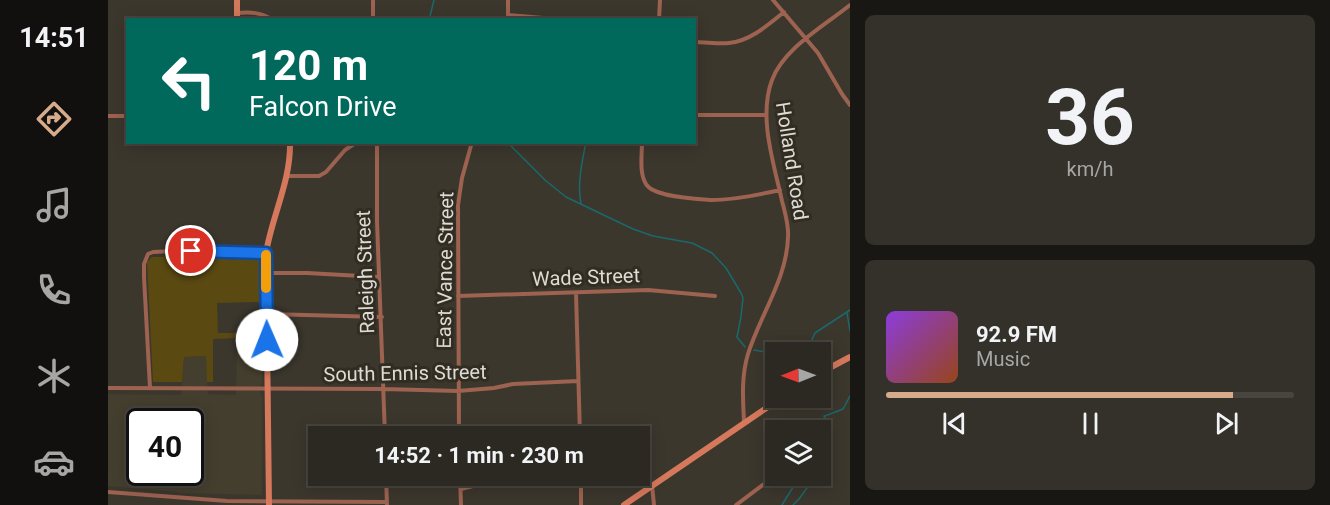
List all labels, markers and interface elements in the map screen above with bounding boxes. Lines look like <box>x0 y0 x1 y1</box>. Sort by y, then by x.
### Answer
text: 14:51 <box>19 22 89 54</box>
text: 120 m <box>249 41 368 90</box>
icon: left <box>150 42 228 120</box>
text: 36 <box>1045 72 1135 163</box>
text: Falcon Drive <box>249 91 397 123</box>
icon: directions <box>33 98 75 140</box>
street label: Holland Road <box>771 100 813 222</box>
text: km/h <box>1067 157 1113 181</box>
icon: music <box>33 184 75 226</box>
street label: East Vance Street <box>432 191 458 349</box>
street label: Raleigh Street <box>351 210 379 334</box>
pin <box>165 225 216 276</box>
icon: arrive <box>174 234 207 267</box>
street label: Wade Street <box>532 263 640 291</box>
icon: phone <box>33 269 75 311</box>
position arrow <box>235 308 299 372</box>
text: 92.9 FM <box>976 322 1057 347</box>
north arrow <box>765 342 831 408</box>
map controls <box>765 342 831 486</box>
text: Music <box>976 347 1030 371</box>
icon: climate <box>33 355 75 397</box>
street label: South Ennis Street <box>323 360 487 386</box>
icon: previous <box>938 407 971 440</box>
icon: pause <box>1074 407 1107 440</box>
icon: next <box>1210 407 1243 440</box>
speed limit sign: 40 <box>126 408 204 486</box>
button: layers <box>765 420 831 486</box>
icon: car <box>33 441 75 483</box>
text: 14:52 · 1 min · 230 m <box>374 443 584 468</box>

